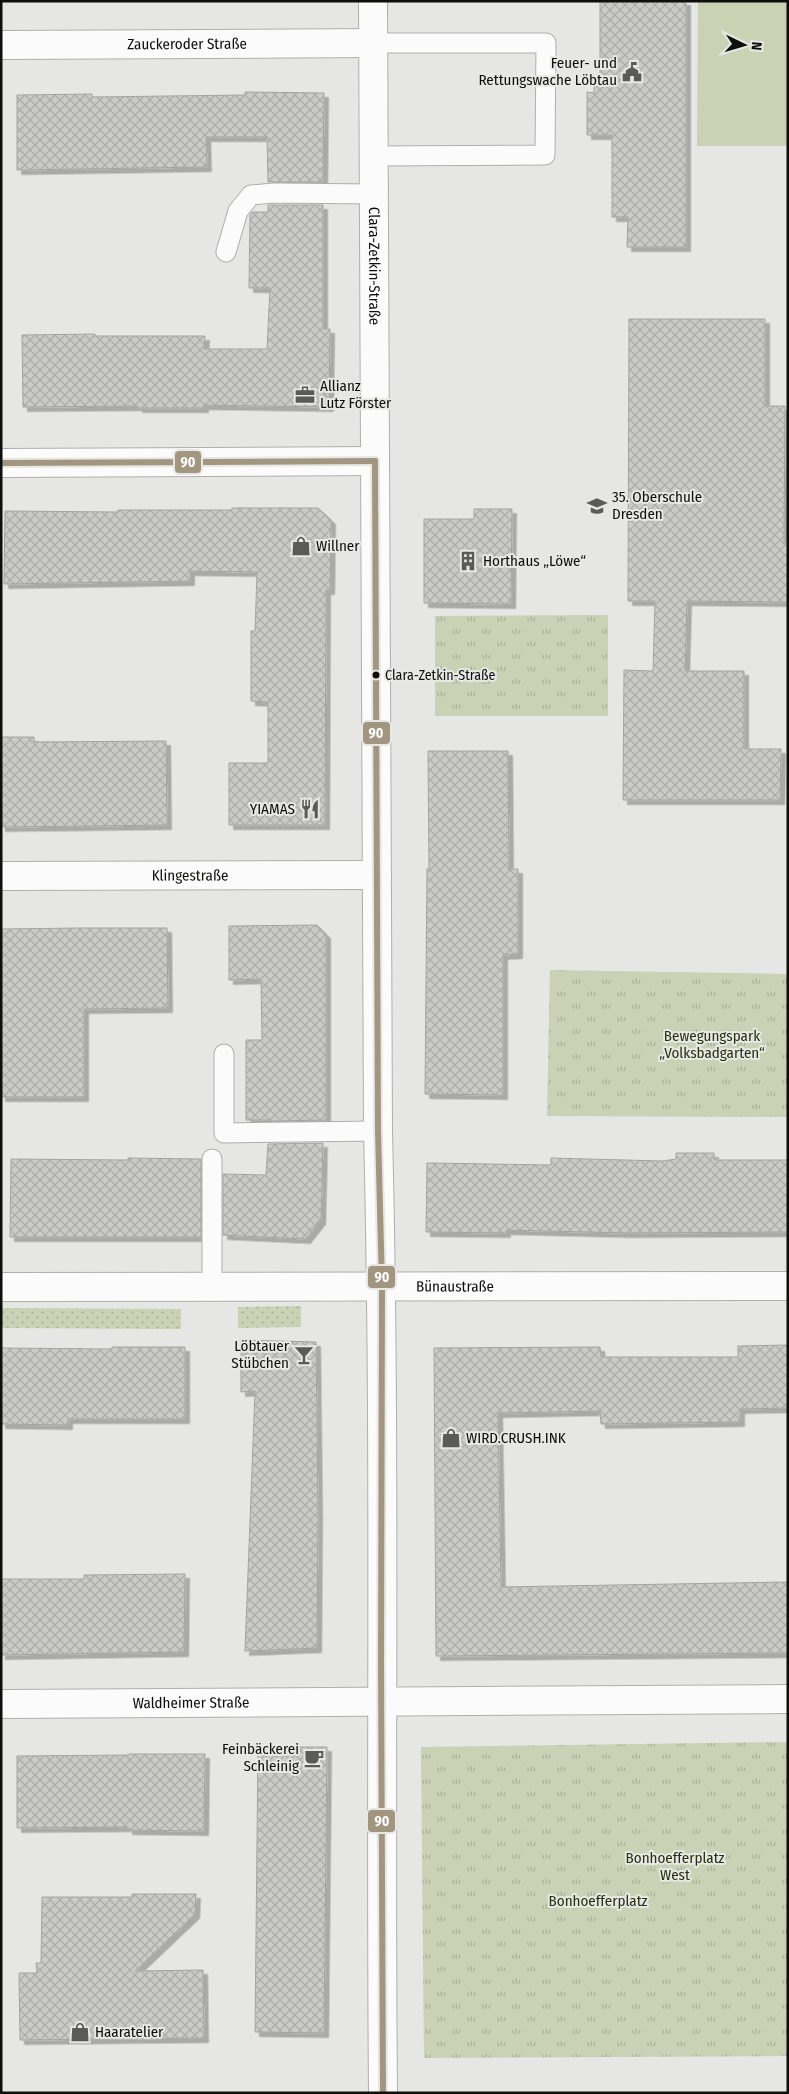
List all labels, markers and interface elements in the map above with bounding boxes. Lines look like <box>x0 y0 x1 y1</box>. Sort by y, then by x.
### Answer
north arrow <box>719 20 769 70</box>
street label: Zauckeroder Straße <box>127 35 247 53</box>
text: N <box>748 41 765 51</box>
place label: Feuer- und Rettungswache Löbtau <box>478 54 617 89</box>
public building icon: Feuer- und Rettungswache Löbtau <box>621 61 643 83</box>
street label: Clara-Zetkin-Straße <box>365 207 383 325</box>
place label: Allianz Lutz Förster <box>320 377 392 412</box>
office icon: Allianz Lutz Förster <box>294 384 316 406</box>
line badge: 90 <box>174 450 202 474</box>
text: 90 <box>181 454 196 471</box>
place label: 35. Oberschule Dresden <box>612 488 702 523</box>
school or university icon: 35. Oberschule Dresden <box>586 495 608 517</box>
shop icon: Willner <box>290 535 312 557</box>
place label: Willner <box>316 537 360 555</box>
building icon: Horthaus „Löwe“ <box>457 550 479 572</box>
place label: Horthaus „Löwe“ <box>483 552 586 570</box>
place label: Clara-Zetkin-Straße <box>385 667 496 684</box>
marker: Clara-Zetkin-Straße <box>371 670 381 680</box>
line badge: 90 <box>362 721 391 745</box>
text: 90 <box>369 725 384 742</box>
restaurant icon: YIAMAS <box>299 798 321 820</box>
place label: YIAMAS <box>250 800 295 818</box>
street label: Klingestraße <box>152 866 228 885</box>
park label: Bewegungspark „Volksbadgarten“ <box>659 1027 765 1062</box>
line badge: 90 <box>367 1265 396 1289</box>
text: 90 <box>375 1269 390 1286</box>
street label: Bünaustraße <box>416 1277 494 1295</box>
place label: Löbtauer Stübchen <box>231 1337 290 1372</box>
bar icon: Löbtauer Stübchen <box>293 1344 315 1366</box>
shop icon: WIRD.CRUSH.INK <box>440 1427 462 1449</box>
place label: WIRD.CRUSH.INK <box>466 1429 566 1447</box>
street label: Waldheimer Straße <box>133 1693 249 1712</box>
place label: Feinbäckerei Schleinig <box>222 1740 299 1775</box>
cafe icon: Feinbäckerei Schleinig <box>303 1747 325 1769</box>
line badge: 90 <box>367 1809 396 1833</box>
text: 90 <box>375 1813 390 1830</box>
park label: Bonhoefferplatz West <box>626 1849 725 1884</box>
park label: Bonhoefferplatz <box>549 1892 648 1910</box>
shop icon: Haaratelier <box>69 2021 91 2043</box>
place label: Haaratelier <box>95 2023 164 2041</box>

